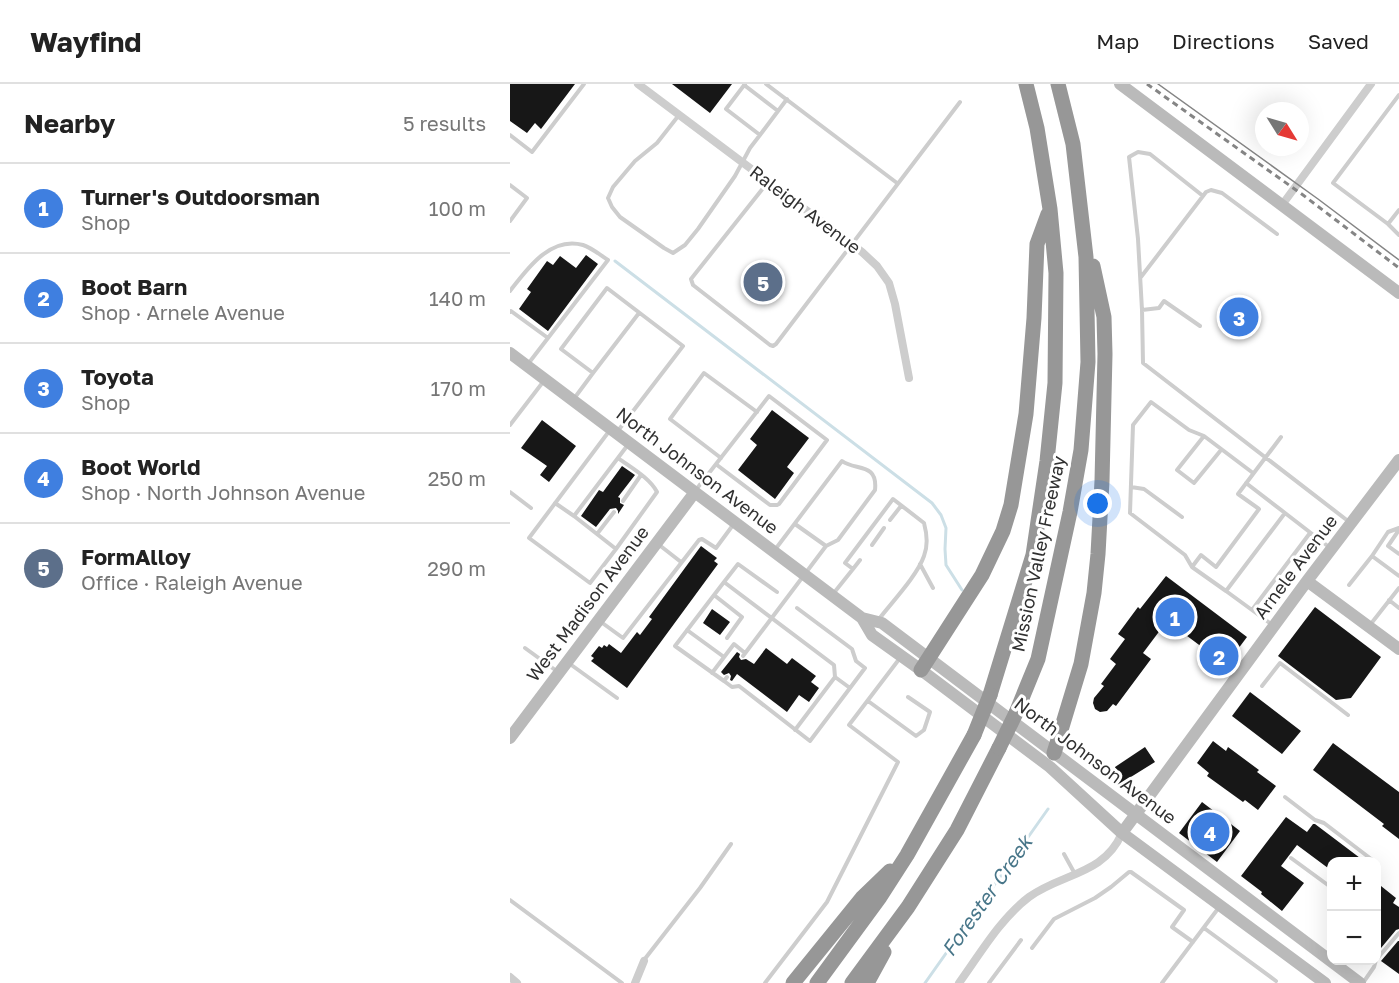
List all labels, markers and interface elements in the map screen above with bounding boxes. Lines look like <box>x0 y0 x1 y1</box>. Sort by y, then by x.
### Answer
text: Wayfind <box>30 25 142 58</box>
text: Map <box>1096 28 1139 54</box>
text: Directions <box>1172 28 1275 54</box>
text: Saved <box>1308 28 1369 54</box>
north arrow <box>1255 102 1309 156</box>
text: Nearby <box>24 108 115 139</box>
text: 5 results <box>403 111 486 135</box>
street label: Raleigh Avenue <box>746 160 865 258</box>
text: Turner's Outdoorsman <box>81 183 320 210</box>
text: 1 <box>38 196 49 220</box>
text: 100 m <box>429 196 486 220</box>
text: Shop <box>81 210 130 234</box>
pin: 5 <box>744 260 782 304</box>
text: Boot Barn <box>81 273 187 300</box>
text: 2 <box>37 286 50 310</box>
text: 140 m <box>429 286 486 310</box>
pin: 3 <box>1220 294 1258 340</box>
text: Shop · Arnele Avenue <box>81 300 285 324</box>
text: Toyota <box>81 363 154 390</box>
text: 3 <box>37 376 50 400</box>
text: 170 m <box>431 376 486 400</box>
text: Shop <box>81 390 130 414</box>
street label: North Johnson Avenue <box>612 402 783 538</box>
text: Boot World <box>81 453 201 480</box>
street label: Mission Valley Freeway <box>1006 454 1070 654</box>
text: 4 <box>37 466 50 490</box>
text: 250 m <box>428 466 486 490</box>
text: Shop · North Johnson Avenue <box>81 480 365 504</box>
your location <box>1083 489 1112 518</box>
street label: Arnele Avenue <box>1249 510 1341 623</box>
street label: West Madison Avenue <box>521 521 653 686</box>
text: FormAlloy <box>81 543 191 570</box>
text: 5 <box>37 556 50 580</box>
text: 290 m <box>427 556 486 580</box>
text: Office · Raleigh Avenue <box>81 570 303 594</box>
pin: 1 <box>1156 594 1194 640</box>
pin: 2 <box>1200 634 1238 678</box>
street label: North Johnson Avenue <box>1010 692 1181 828</box>
pin: 4 <box>1190 810 1230 855</box>
water label: Forester Creek <box>936 828 1038 960</box>
map controls <box>1327 857 1381 965</box>
button: + <box>1327 857 1381 911</box>
button: − <box>1327 911 1381 965</box>

